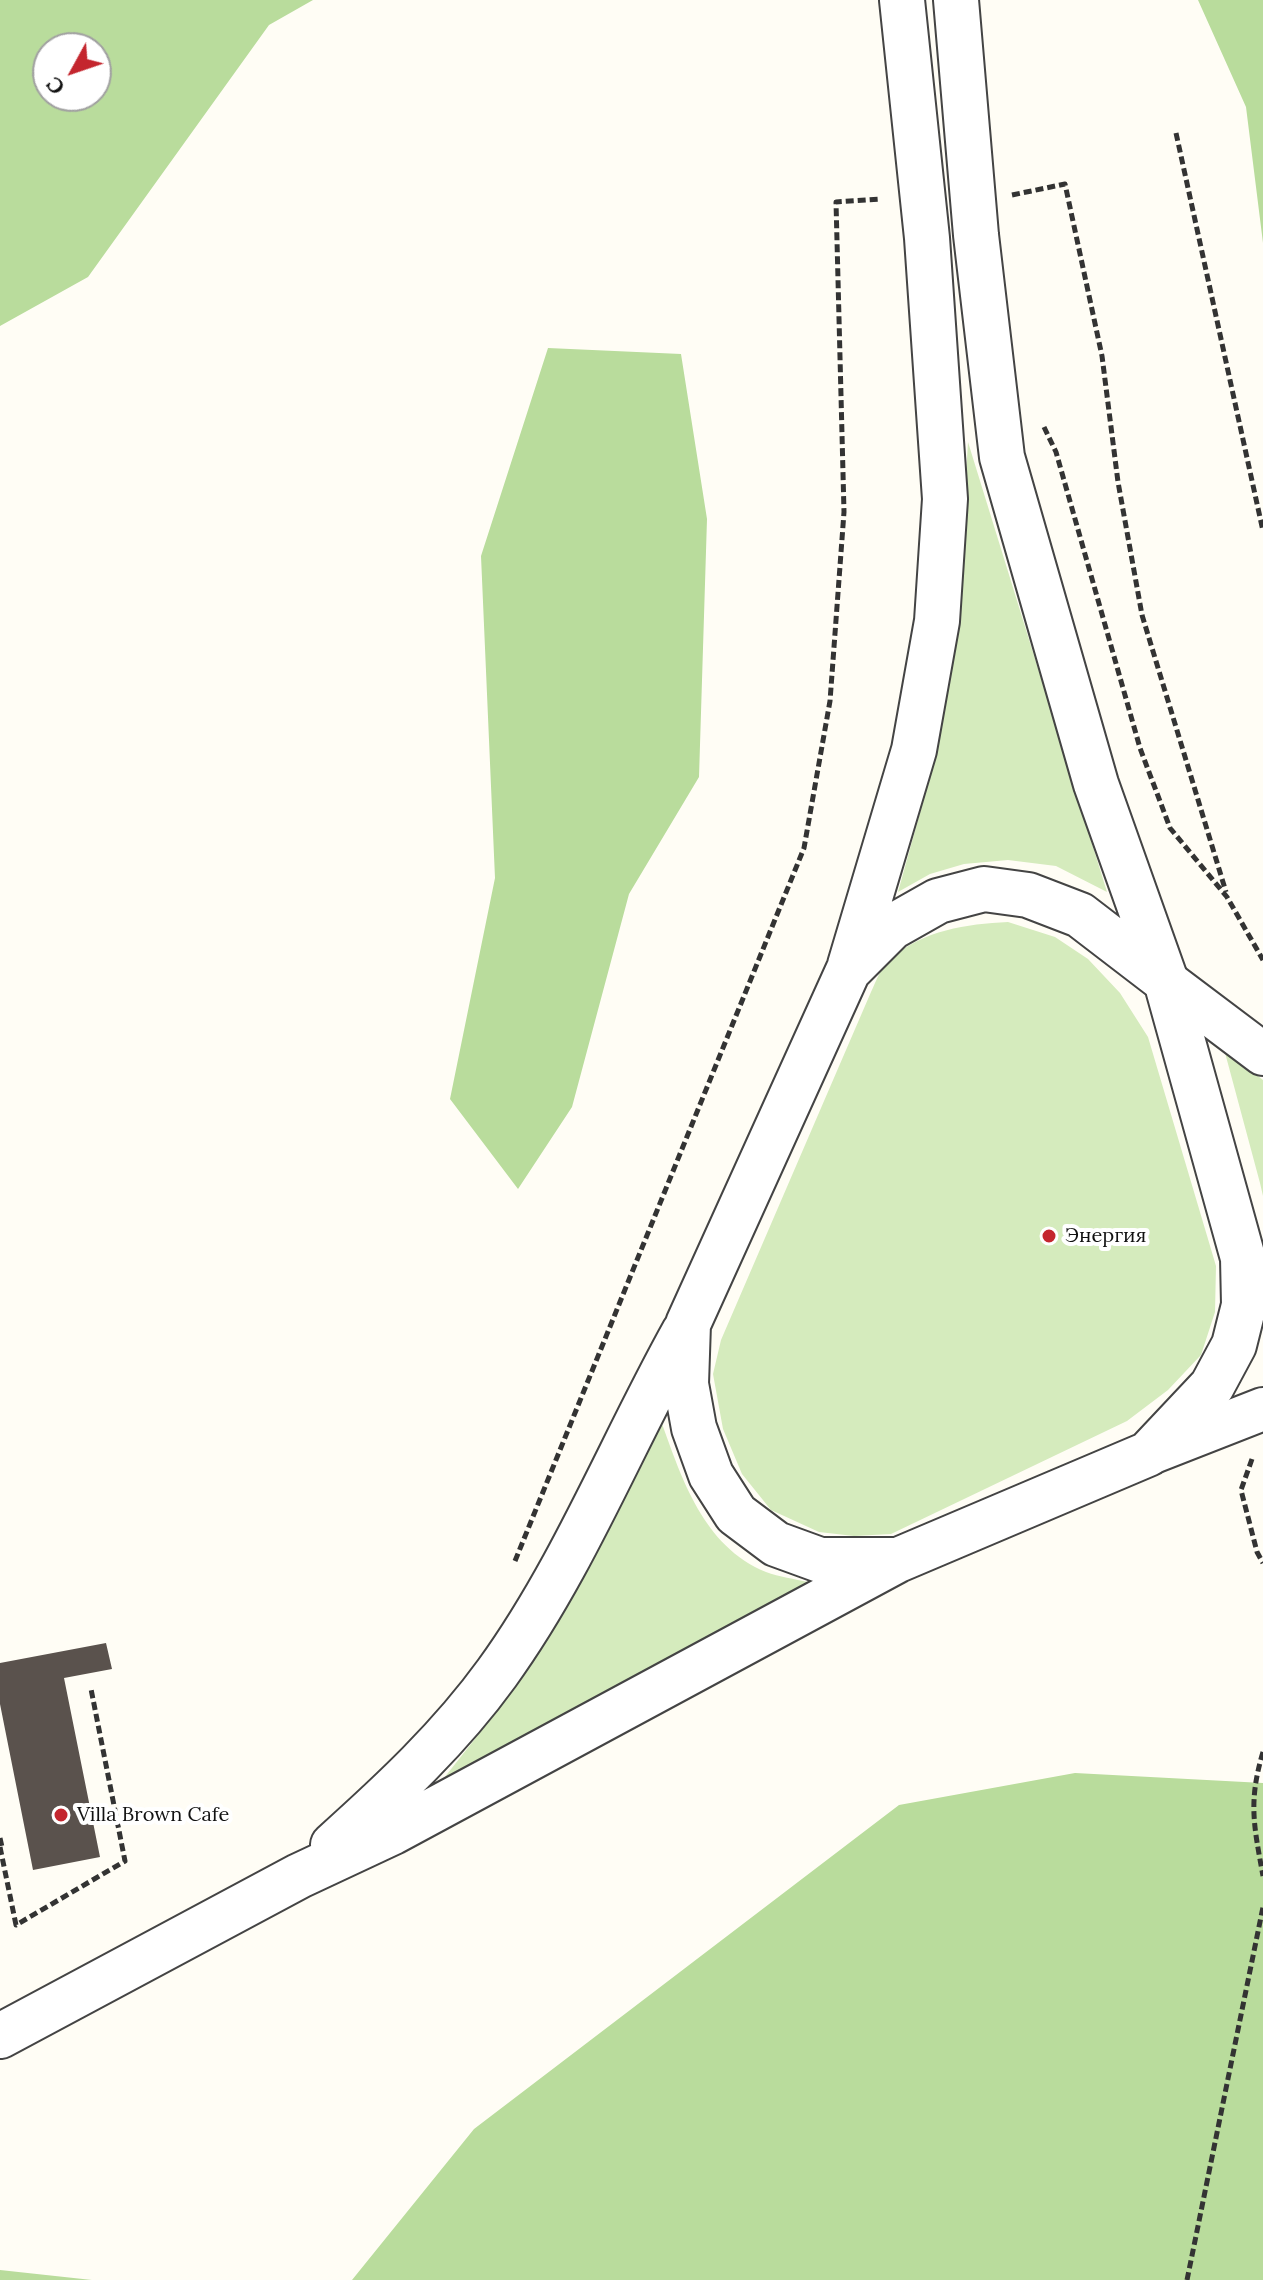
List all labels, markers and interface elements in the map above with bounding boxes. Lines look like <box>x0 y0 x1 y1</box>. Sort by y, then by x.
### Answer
north arrow <box>32 32 112 112</box>
text: С <box>40 71 71 101</box>
place label: Энергия <box>1065 1224 1146 1248</box>
marker: Энергия <box>1040 1227 1058 1245</box>
place label: Villa Brown Cafe <box>77 1803 229 1827</box>
marker: Villa Brown Cafe <box>52 1806 70 1824</box>

